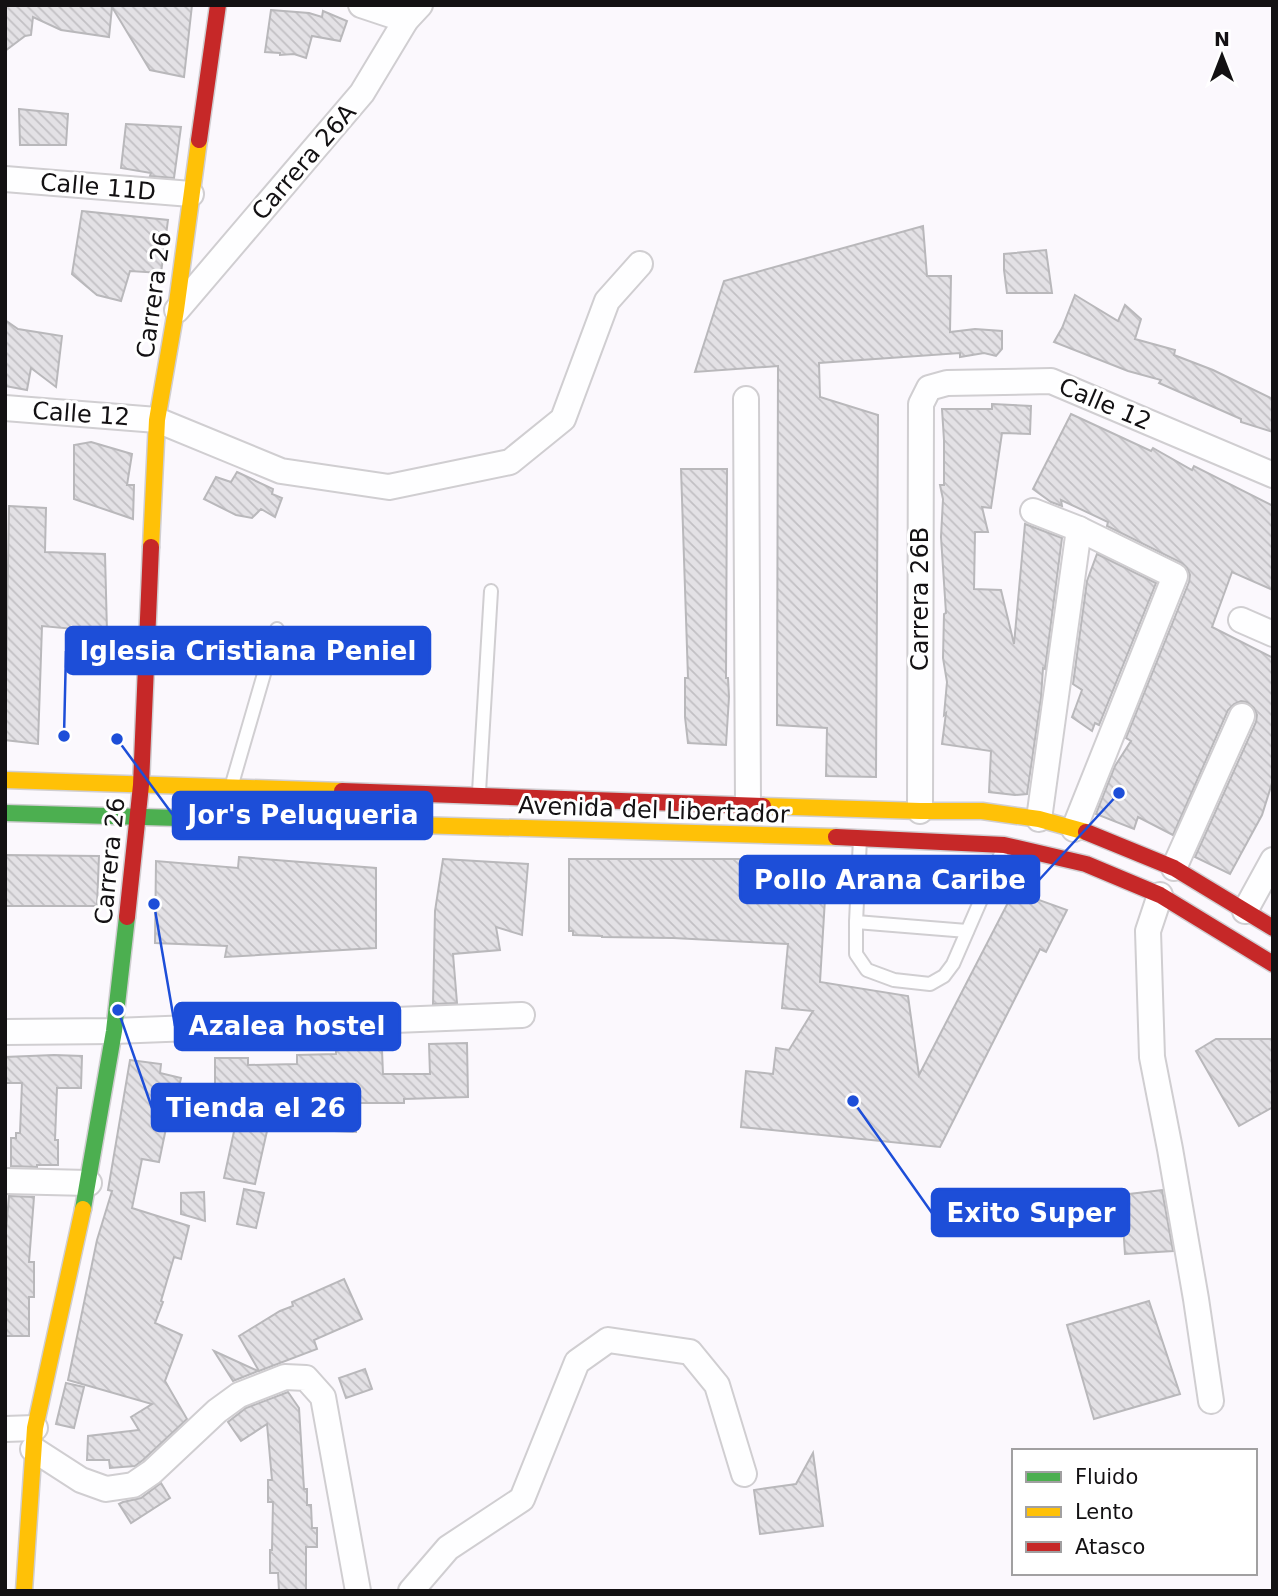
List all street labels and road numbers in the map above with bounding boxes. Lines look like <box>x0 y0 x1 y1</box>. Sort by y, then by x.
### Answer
street label: Carrera 26A <box>246 98 362 226</box>
street label: Calle 11D <box>39 168 157 206</box>
street label: Carrera 26 <box>131 230 177 360</box>
street label: Calle 12 <box>1055 372 1155 436</box>
street label: Calle 12 <box>31 397 131 431</box>
street label: Carrera 26B <box>906 527 934 671</box>
street label: Avenida del Libertador <box>518 791 790 829</box>
street label: Carrera 26 <box>89 796 131 926</box>

